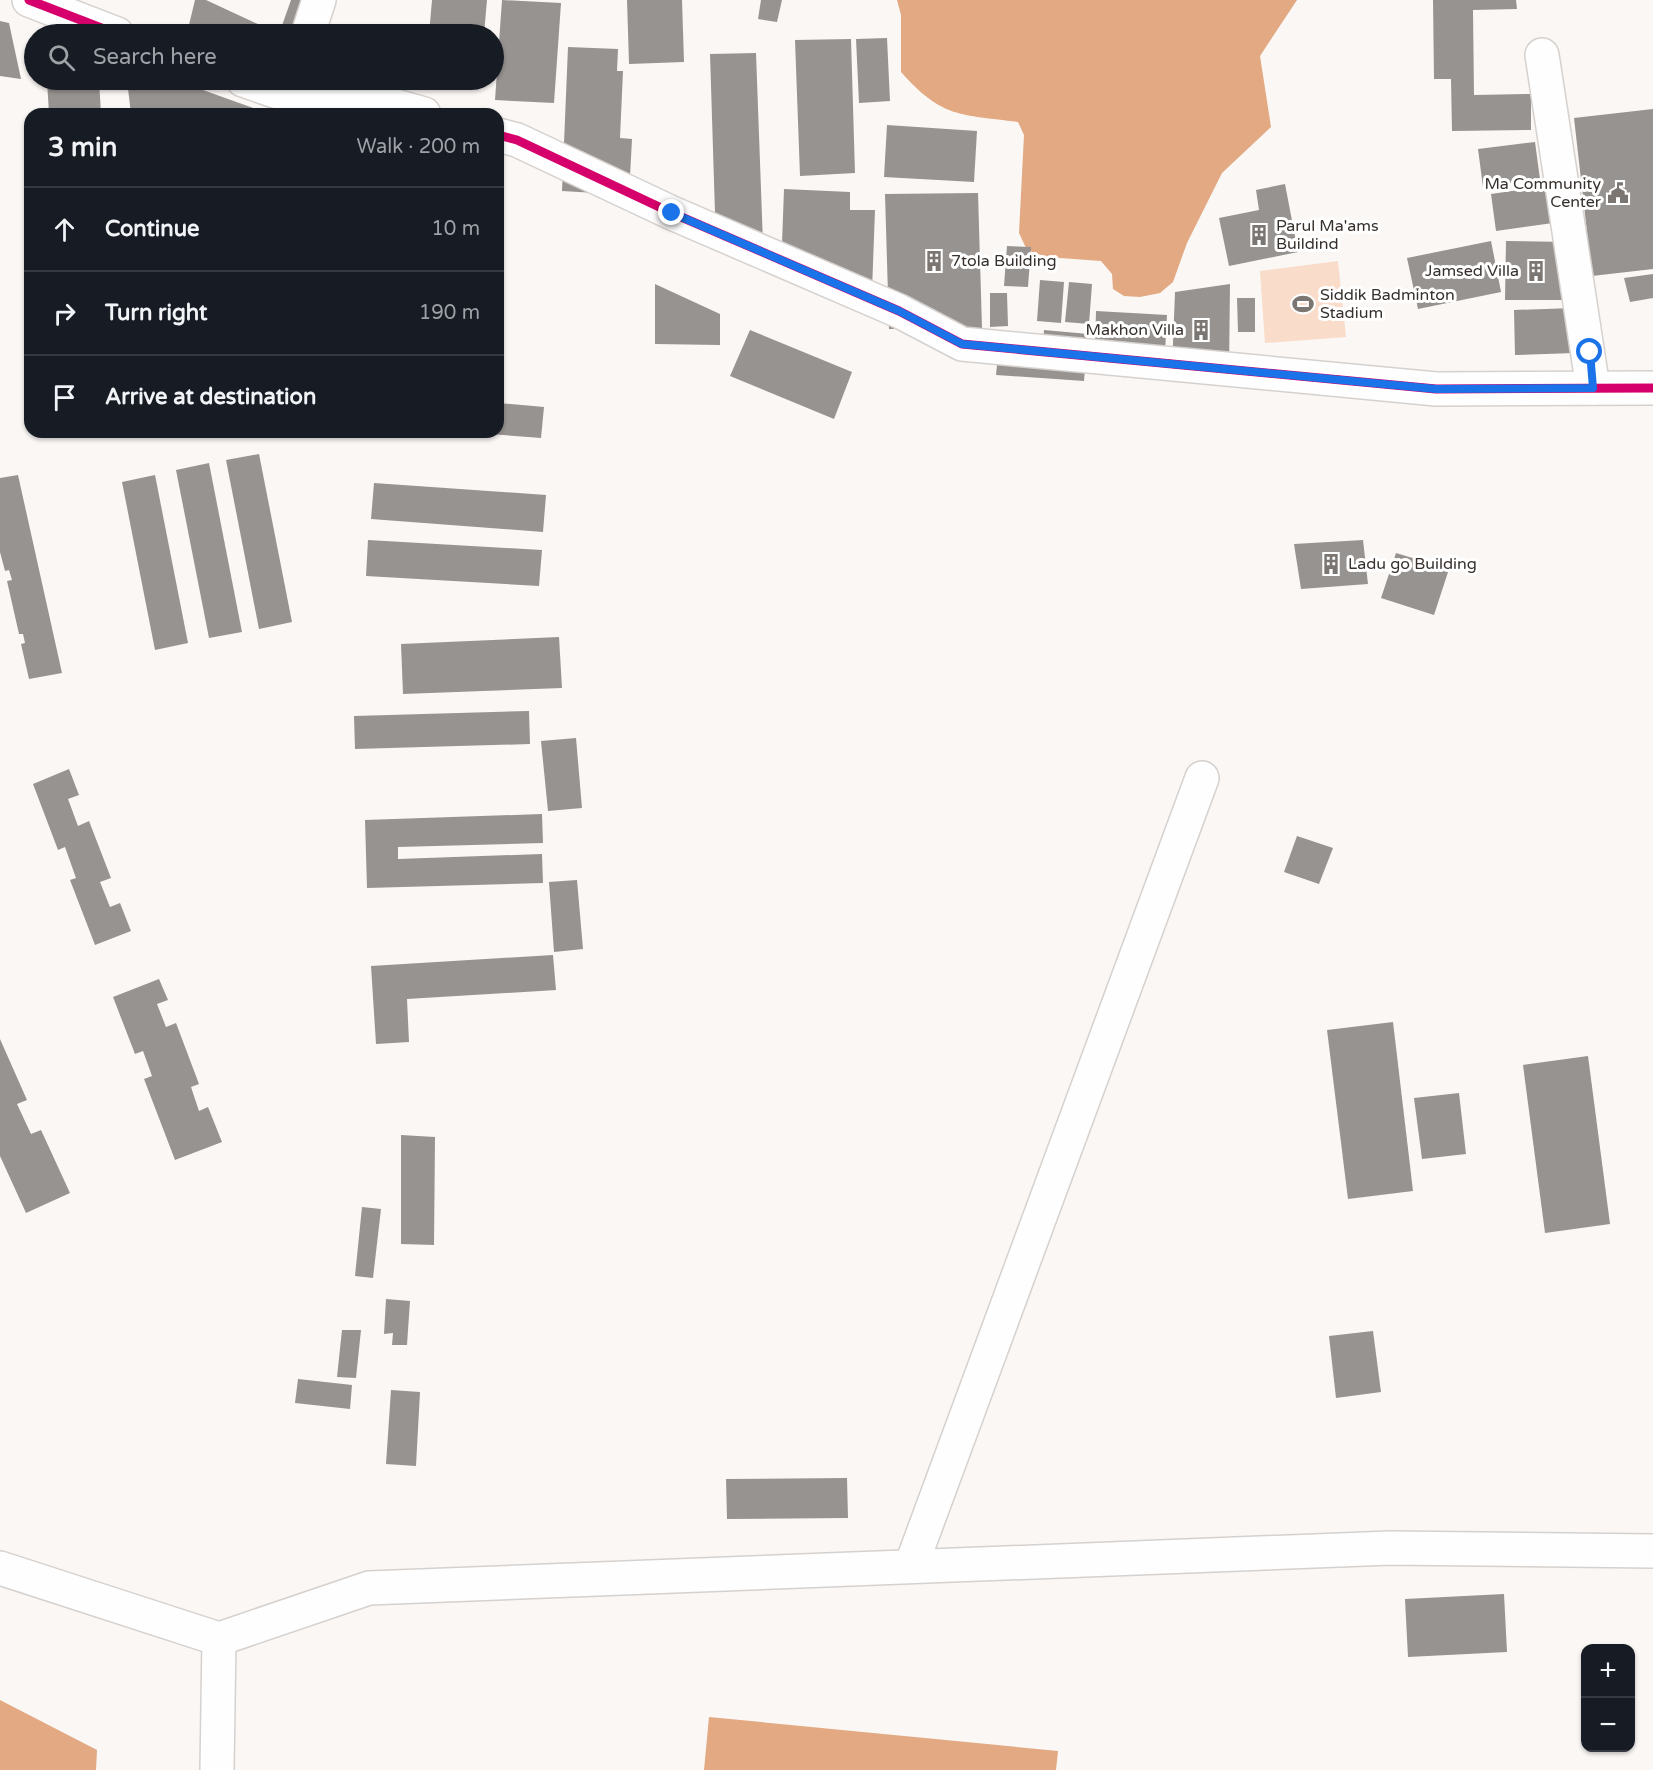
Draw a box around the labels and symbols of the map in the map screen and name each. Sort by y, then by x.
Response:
place label: Ma Community Center [1484,174,1602,212]
public building icon: Ma Community Center [1606,181,1630,205]
route end [658,199,684,225]
place label: Parul Ma'ams Buildind [1276,216,1379,254]
building icon: Parul Ma'ams Buildind [1247,223,1271,247]
building icon: 7tola Building [922,249,946,273]
place label: 7tola Building [951,251,1057,271]
building icon: Jamsed Villa [1524,259,1548,283]
place label: Jamsed Villa [1425,261,1519,281]
place label: Siddik Badminton Stadium [1320,285,1455,323]
sports icon: Siddik Badminton Stadium [1291,292,1315,316]
building icon: Makhon Villa [1189,318,1213,342]
place label: Makhon Villa [1086,320,1184,340]
route start [1576,338,1602,364]
building icon: Ladu go Building [1319,552,1343,576]
place label: Ladu go Building [1348,554,1477,574]

